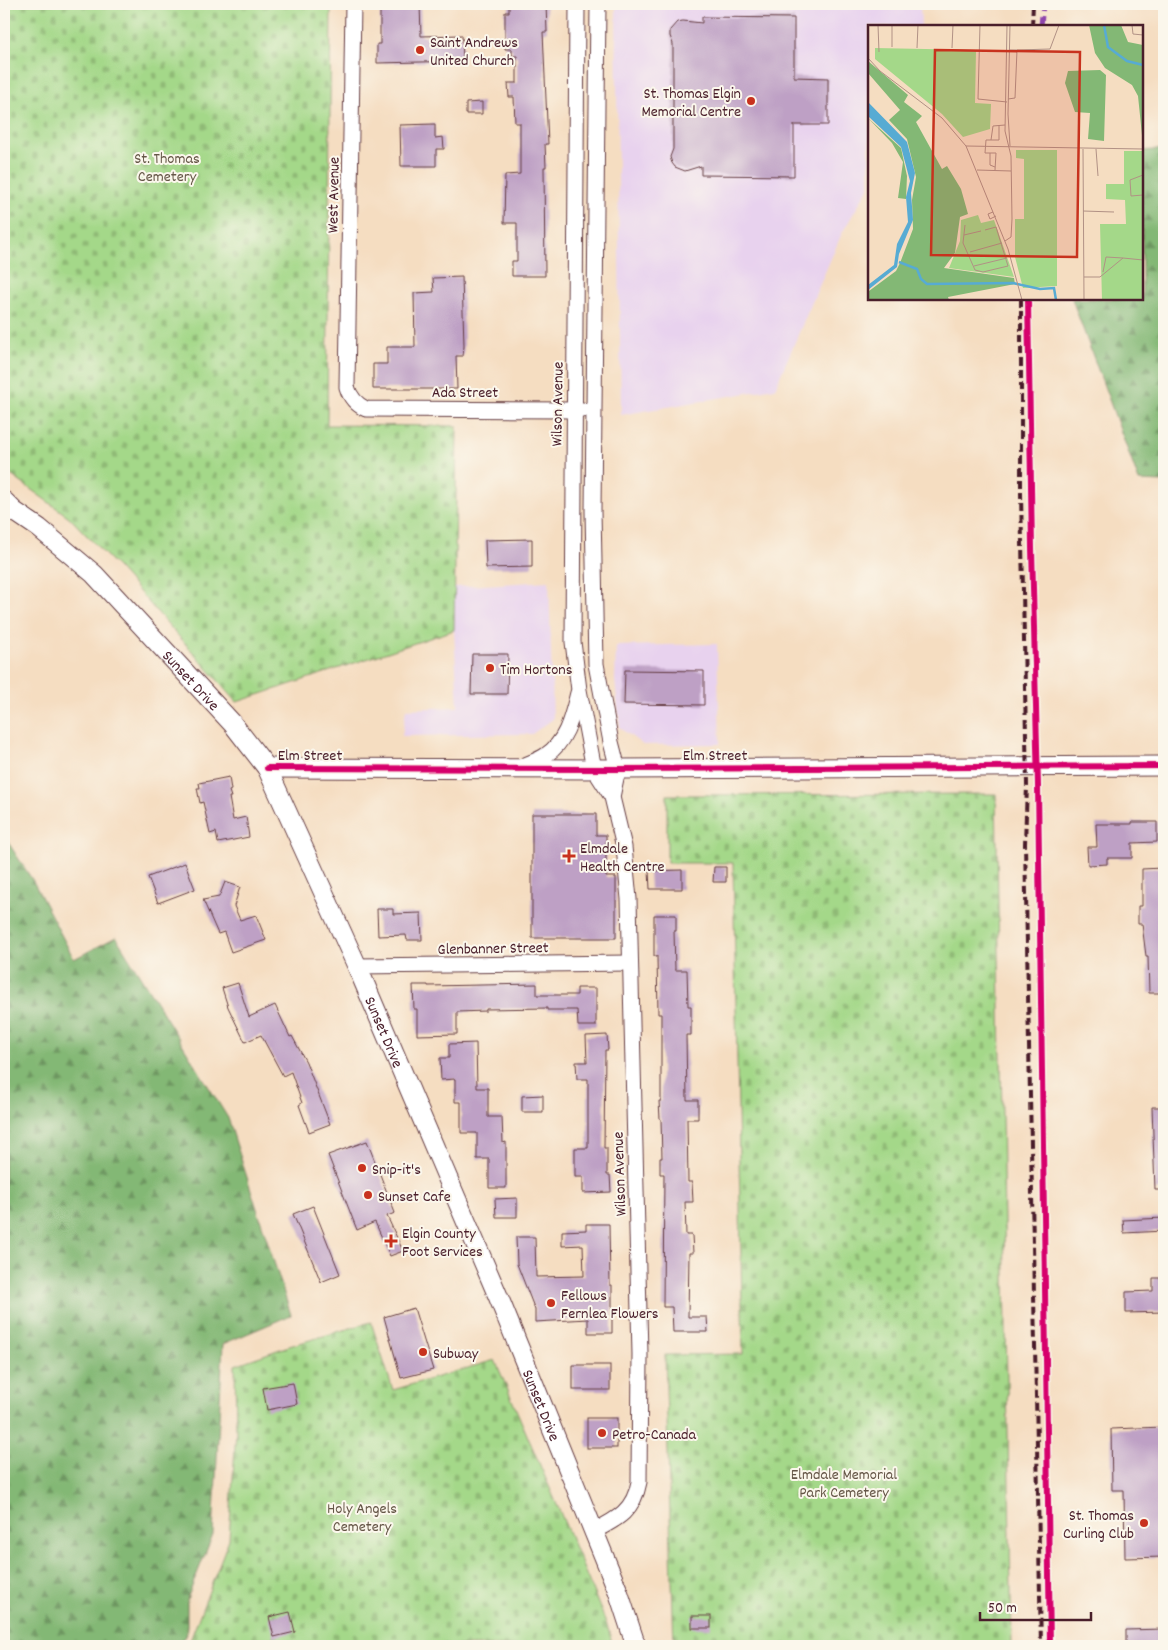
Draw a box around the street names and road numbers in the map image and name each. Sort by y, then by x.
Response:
street label: West Avenue [322,157,347,233]
street label: Wilson Avenue [546,362,571,447]
street label: Ada Street [432,382,498,405]
street label: Sunset Drive [156,646,224,717]
street label: Elm Street [278,745,342,768]
street label: Elm Street [683,745,747,768]
street label: Glenbanner Street [437,937,549,962]
street label: Sunset Drive [357,993,408,1072]
street label: Wilson Avenue [608,1131,633,1217]
street label: Sunset Drive [515,1366,565,1445]

